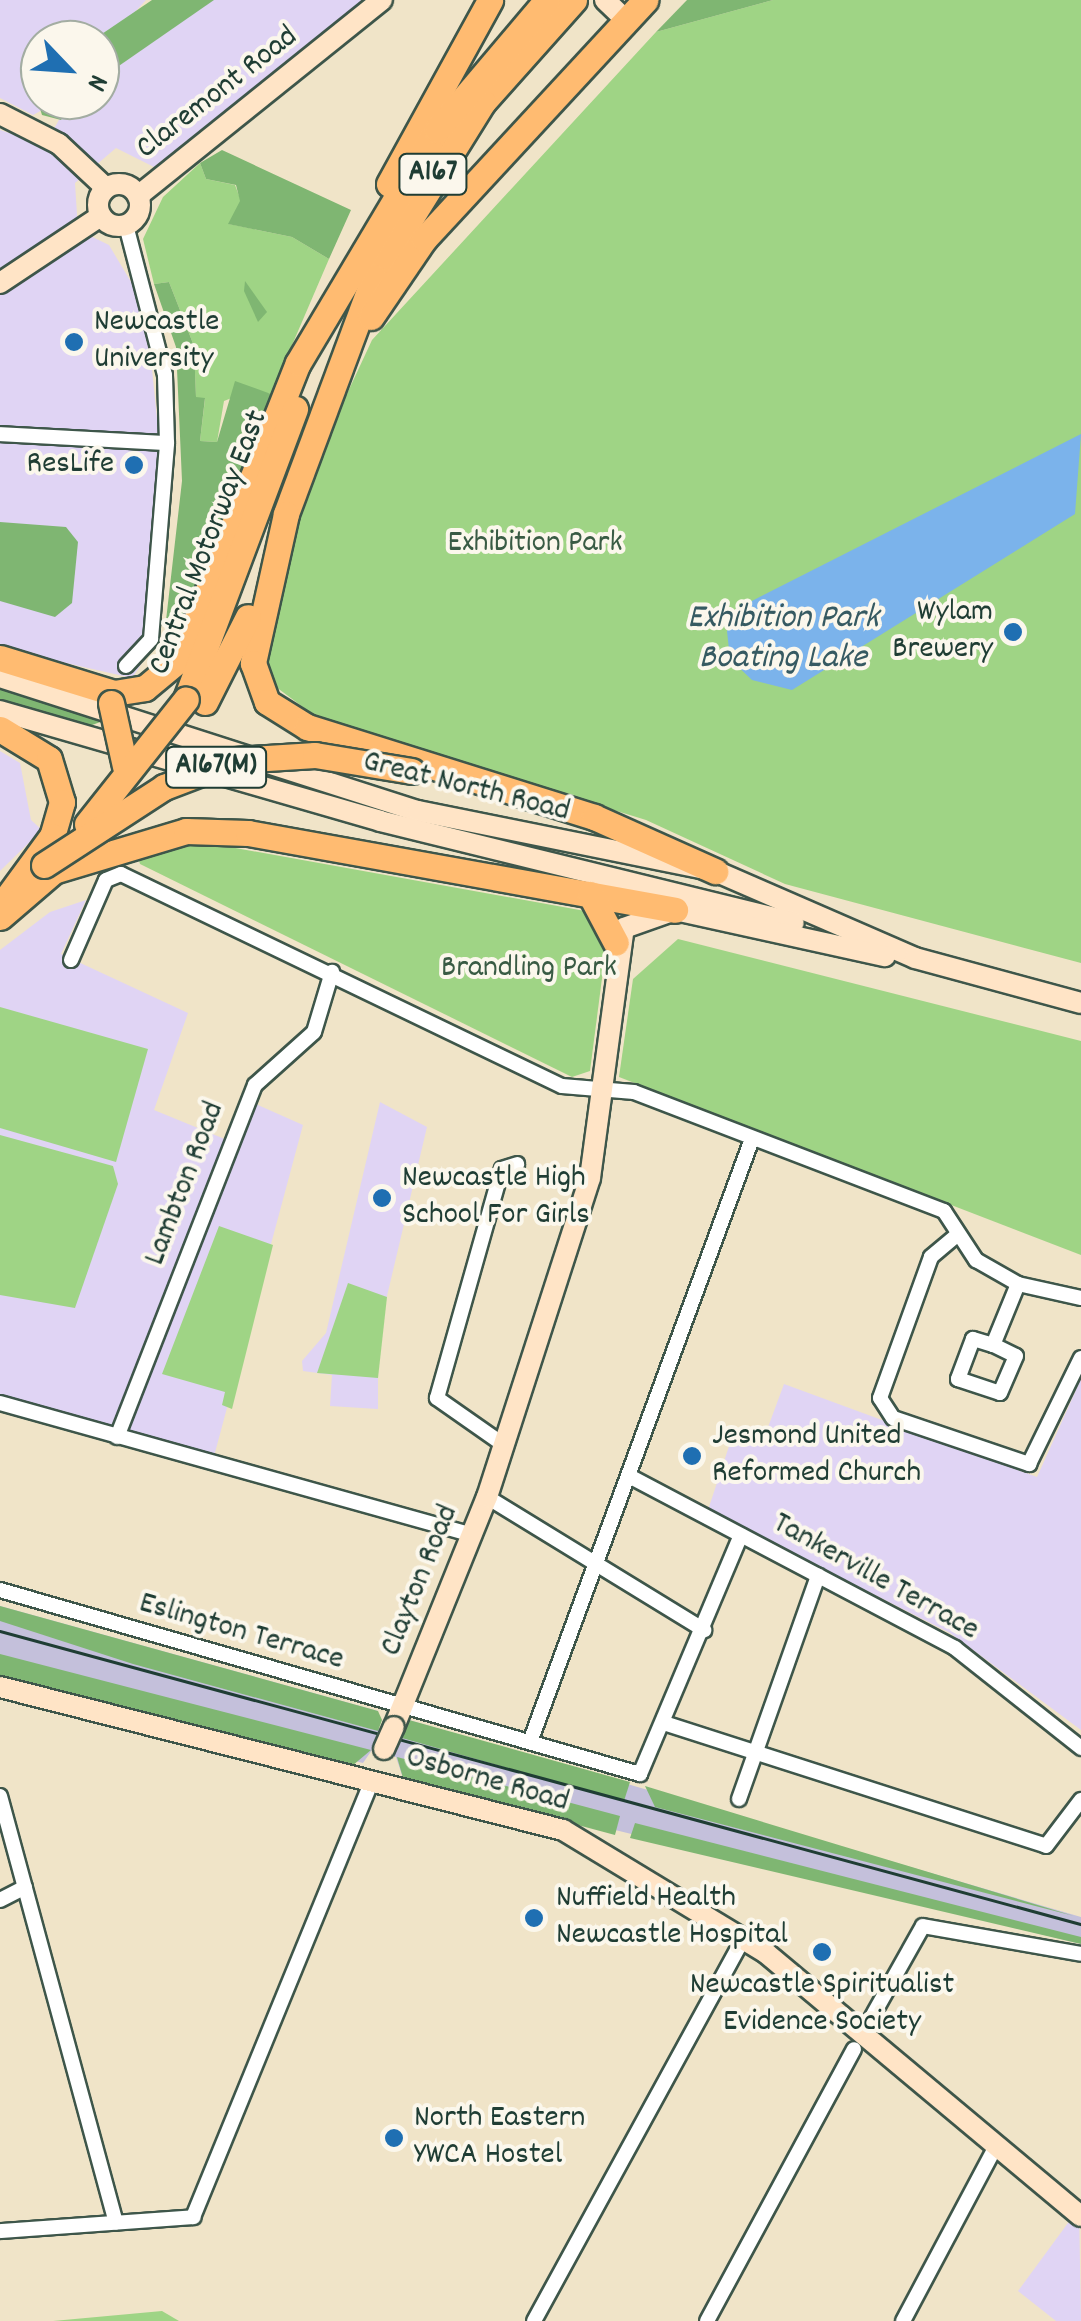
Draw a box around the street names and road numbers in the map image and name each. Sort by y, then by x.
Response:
street label: Claremont Road [130,19,306,169]
road number: A167 [398,149,468,199]
street label: Central Motorway East [142,405,278,681]
road number: A167(M) [164,742,268,792]
street label: Great North Road [359,744,573,832]
street label: Lambton Road [137,1097,235,1271]
street label: Clayton Road [373,1500,469,1662]
street label: Tankerville Terrace [765,1505,985,1651]
street label: Eslington Terrace [134,1585,348,1681]
street label: Osborne Road [401,1739,573,1823]

